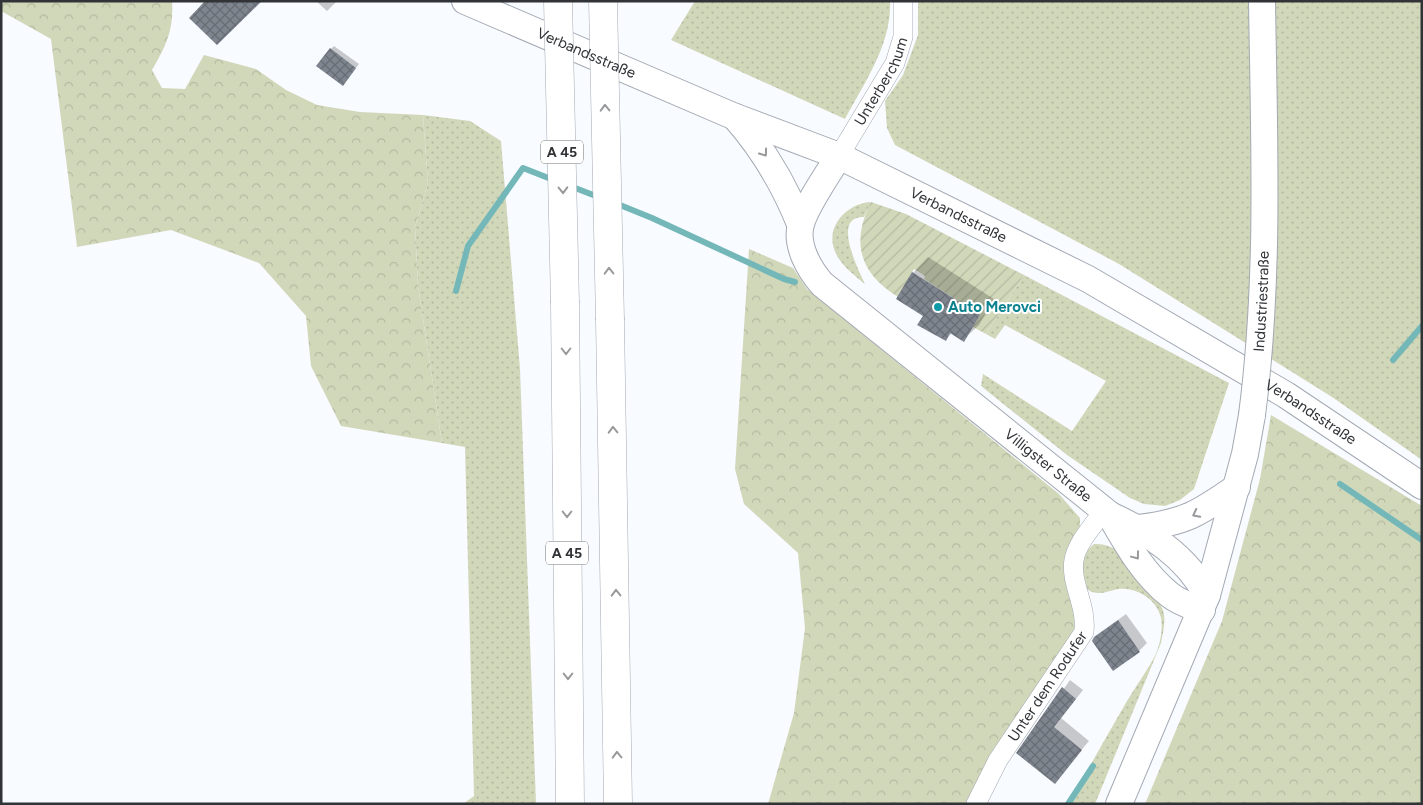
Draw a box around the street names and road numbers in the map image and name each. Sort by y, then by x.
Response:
street label: Verbandsstraße [534,24,638,82]
street label: Unterberchum [850,35,911,129]
road number: A 45 [541,140,583,163]
street label: Verbandsstraße [907,183,1010,246]
street label: Industriestraße [1250,251,1273,353]
street label: Verbandsstraße [1262,376,1360,449]
street label: Villigster Straße [1001,425,1095,506]
road number: A 45 [546,542,588,564]
street label: Unter dem Rodufer [1004,628,1091,745]

